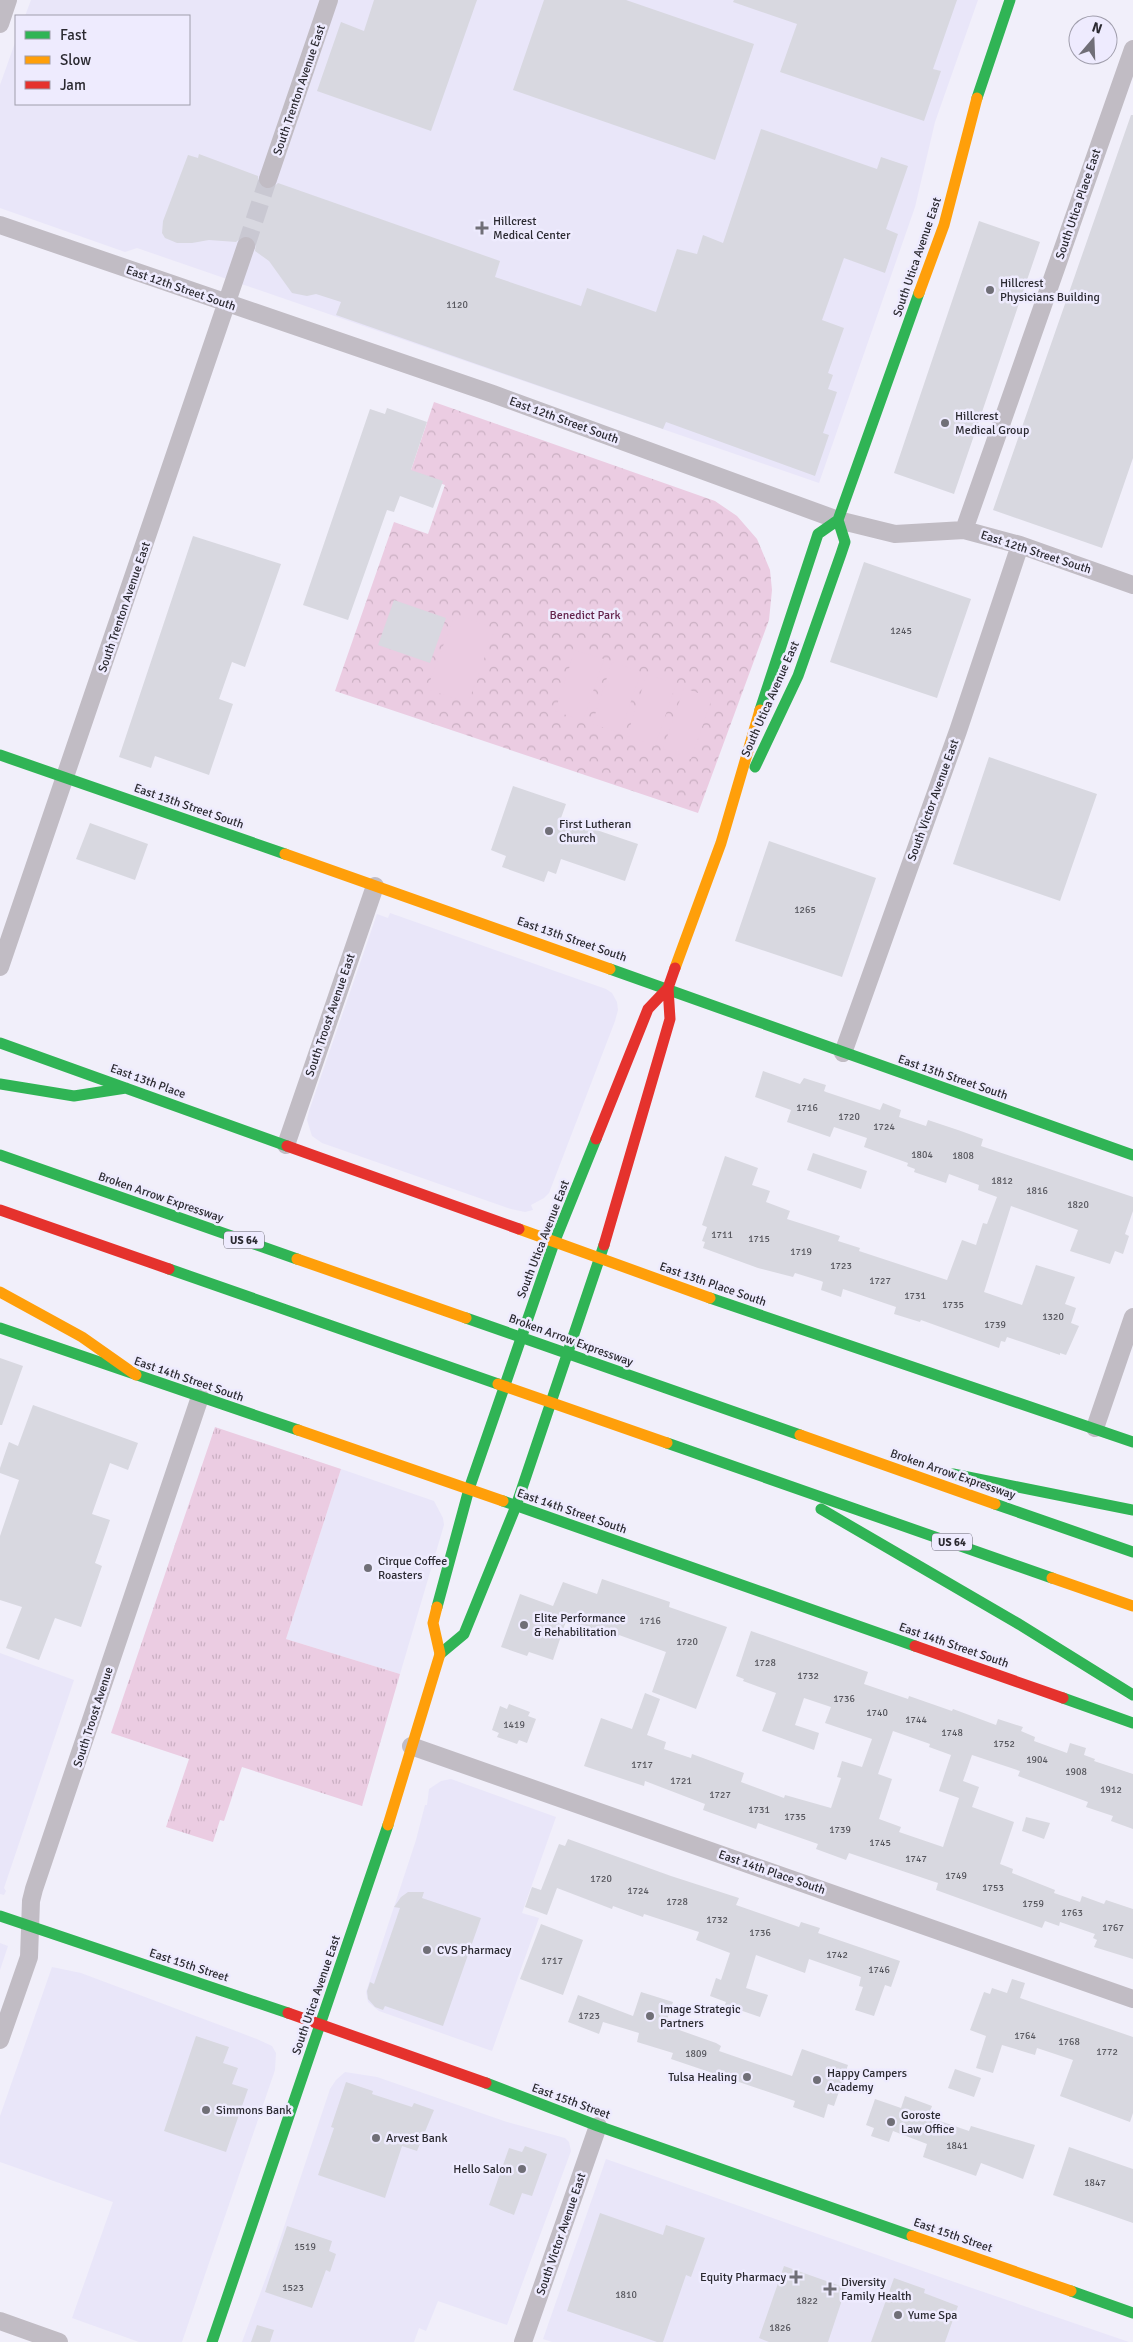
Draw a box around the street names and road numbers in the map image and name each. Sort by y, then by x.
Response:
street label: South Trenton Avenue East [270,23,329,157]
street label: South Utica Place East [1053,147,1104,261]
street label: South Utica Avenue East [890,196,945,319]
street label: East 12th Street South [124,263,238,314]
street label: East 12th Street South [507,394,621,447]
street label: East 12th Street South [979,528,1093,577]
street label: South Trenton Avenue East [95,540,154,674]
street label: South Utica Avenue East [738,639,803,759]
street label: South Victor Avenue East [904,737,962,863]
street label: East 13th Street South [132,781,246,832]
street label: East 13th Street South [515,914,629,965]
street label: South Troost Avenue East [302,952,359,1079]
street label: East 13th Street South [896,1052,1010,1103]
street label: East 13th Place [108,1061,188,1102]
street label: Broken Arrow Expressway [96,1169,226,1226]
street label: South Utica Avenue East [514,1178,573,1300]
road number: US 64 [224,1232,264,1248]
street label: East 13th Place South [657,1259,768,1310]
street label: Broken Arrow Expressway [507,1311,635,1370]
street label: East 14th Street South [132,1354,246,1405]
street label: Broken Arrow Expressway [888,1446,1018,1503]
street label: East 14th Street South [515,1486,629,1537]
road number: US 64 [932,1534,972,1550]
street label: East 14th Street South [897,1620,1011,1671]
street label: South Troost Avenue [70,1665,117,1769]
street label: East 14th Place South [716,1847,827,1898]
street label: South Utica Avenue East [289,1934,344,2057]
street label: East 15th Street [147,1946,230,1985]
street label: East 15th Street [530,2080,612,2123]
street label: South Victor Avenue East [533,2171,589,2297]
street label: East 15th Street [911,2215,994,2256]

